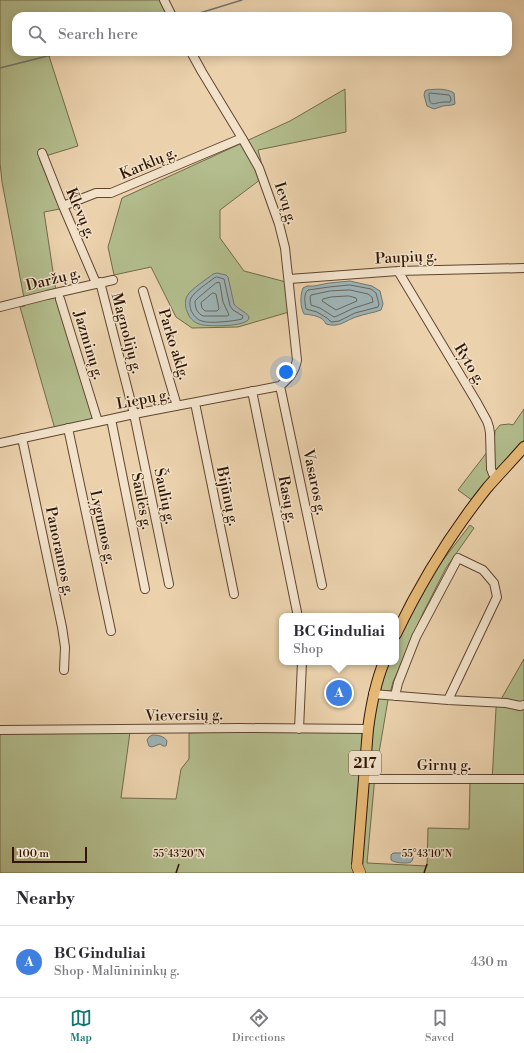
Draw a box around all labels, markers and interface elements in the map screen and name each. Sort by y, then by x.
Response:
search box [12,12,512,56]
icon: search [26,23,48,45]
text: Search here [58,25,138,44]
street label: Karklų g. [117,143,180,184]
street label: Ievų g. [270,180,301,227]
street label: Klevų g. [61,185,100,241]
street label: Paupių g. [375,246,437,269]
street label: Daržų g. [24,264,82,295]
street label: Magnolijų g. [107,291,146,376]
street label: Parko aklg. [154,306,193,382]
street label: Jazminų g. [69,308,108,382]
street label: Ryto g. [450,340,489,388]
your location [276,362,296,382]
street label: Liepų g. [115,385,171,414]
street label: Vasaros g. [298,447,331,517]
street label: Bijūnų g. [212,464,243,528]
street label: Šaulių g. [149,466,181,526]
street label: Saulės g. [127,471,156,531]
street label: Rasų g. [274,474,301,524]
street label: Lygumos g. [85,488,120,566]
street label: Panoramos g. [41,505,78,597]
popup [279,613,399,665]
text: BC Ginduliai [293,622,385,641]
text: Shop [293,641,323,657]
pin: A [326,678,352,708]
street label: Vieversių g. [144,705,223,726]
road number: 217 [349,751,381,775]
street label: Girnų g. [417,756,471,775]
scale bar [12,845,87,864]
text: 100 m [18,847,49,861]
text: 55°43'20"N [153,848,206,860]
text: 55°43'10"N [402,848,453,860]
text: Nearby [16,888,75,910]
text: BC Ginduliai [54,944,145,963]
text: A [24,954,34,970]
text: 430 m [470,954,508,970]
text: Shop · Malūnininkų g. [54,963,179,979]
tab: Map [70,1007,92,1045]
tab: Directions [232,1007,285,1045]
tab: Saved [425,1007,454,1045]

